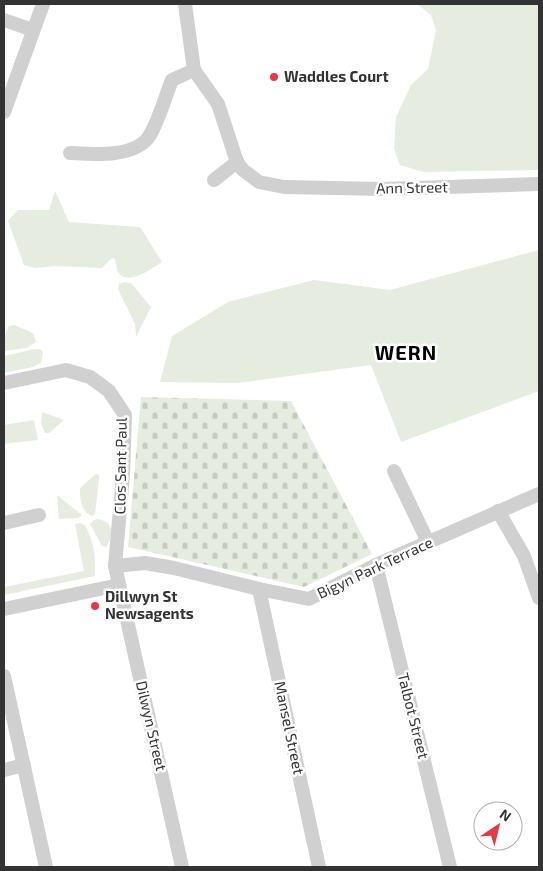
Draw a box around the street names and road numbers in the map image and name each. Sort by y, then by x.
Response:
street label: Ann Street [376,177,448,197]
street label: Clos Sant Paul [110,417,130,515]
street label: Bigyn Park Terrace [314,532,435,602]
street label: Talbot Street [395,671,433,761]
street label: Dilwyn Street [133,679,171,773]
street label: Mansel Street [271,680,309,776]

